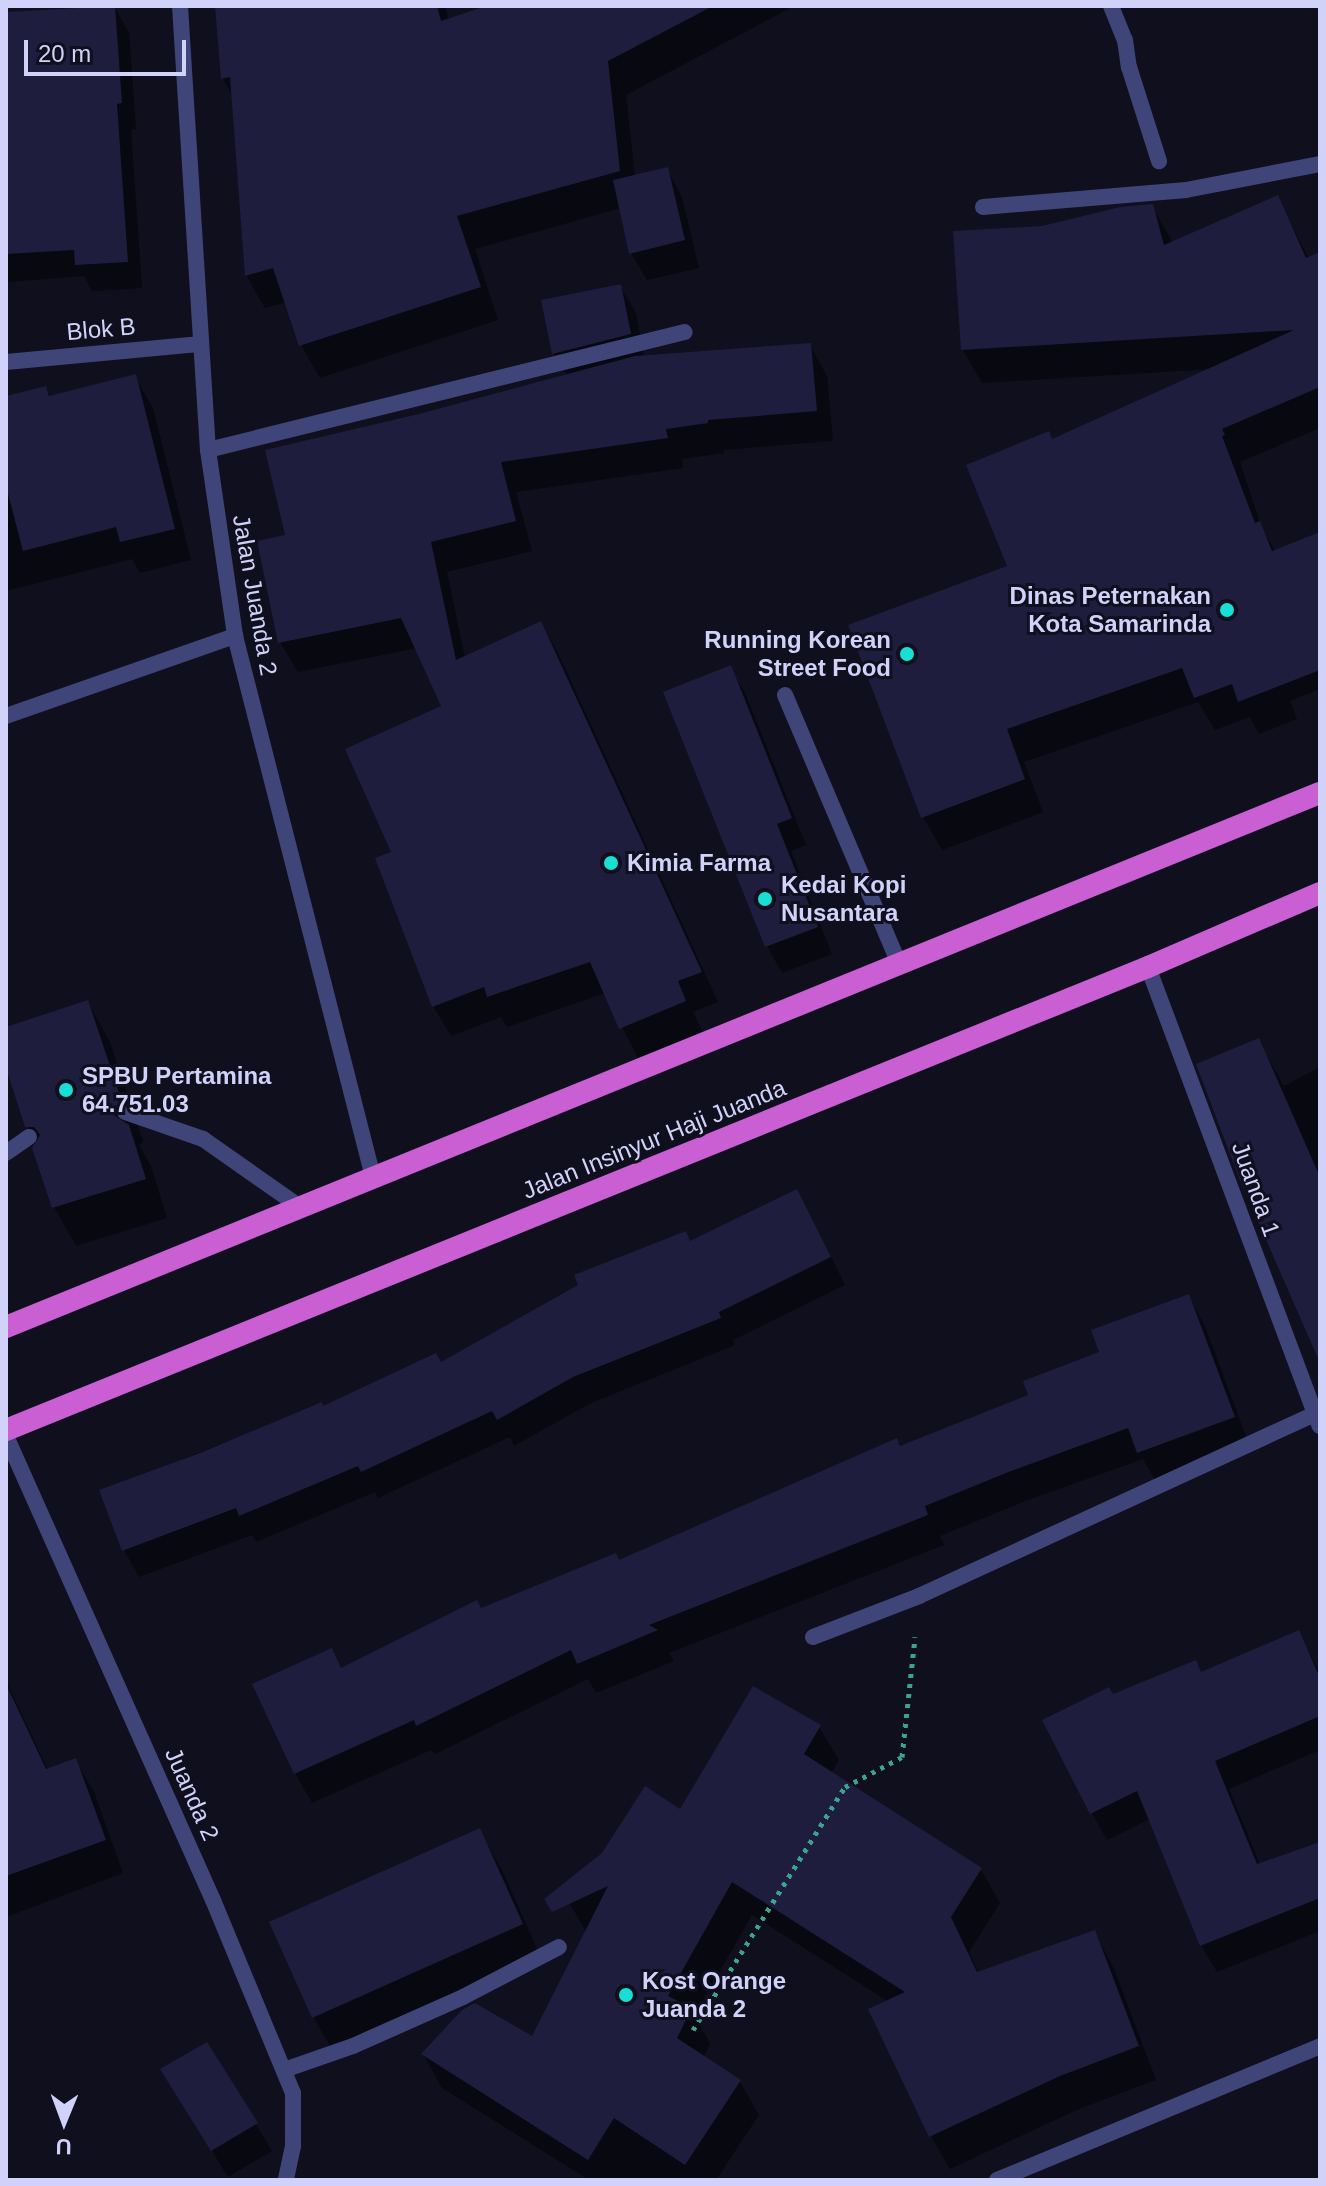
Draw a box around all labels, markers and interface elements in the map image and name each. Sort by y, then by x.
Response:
scale bar [28,24,190,74]
text: 20 m [38,40,91,67]
street label: Blok B [65,312,137,346]
street label: Jalan Juanda 2 [227,512,283,678]
place label: Dinas Peternakan Kota Samarinda [1010,582,1211,638]
marker: Dinas Peternakan Kota Samarinda [1218,601,1236,619]
place label: Running Korean Street Food [704,626,891,682]
marker: Running Korean Street Food [898,645,916,663]
place label: Kimia Farma [627,849,771,877]
marker: Kimia Farma [602,854,620,872]
place label: Kedai Kopi Nusantara [781,871,906,927]
marker: Kedai Kopi Nusantara [756,890,774,908]
place label: SPBU Pertamina 64.751.03 [82,1062,271,1118]
street label: Jalan Insinyur Haji Juanda [518,1073,790,1205]
marker: SPBU Pertamina 64.751.03 [57,1081,75,1099]
street label: Juanda 1 [1226,1138,1286,1240]
street label: Juanda 2 [159,1743,225,1845]
place label: Kost Orange Juanda 2 [642,1967,786,2023]
marker: Kost Orange Juanda 2 [617,1986,635,2004]
north arrow [24,2082,104,2162]
text: U [55,2134,72,2159]

